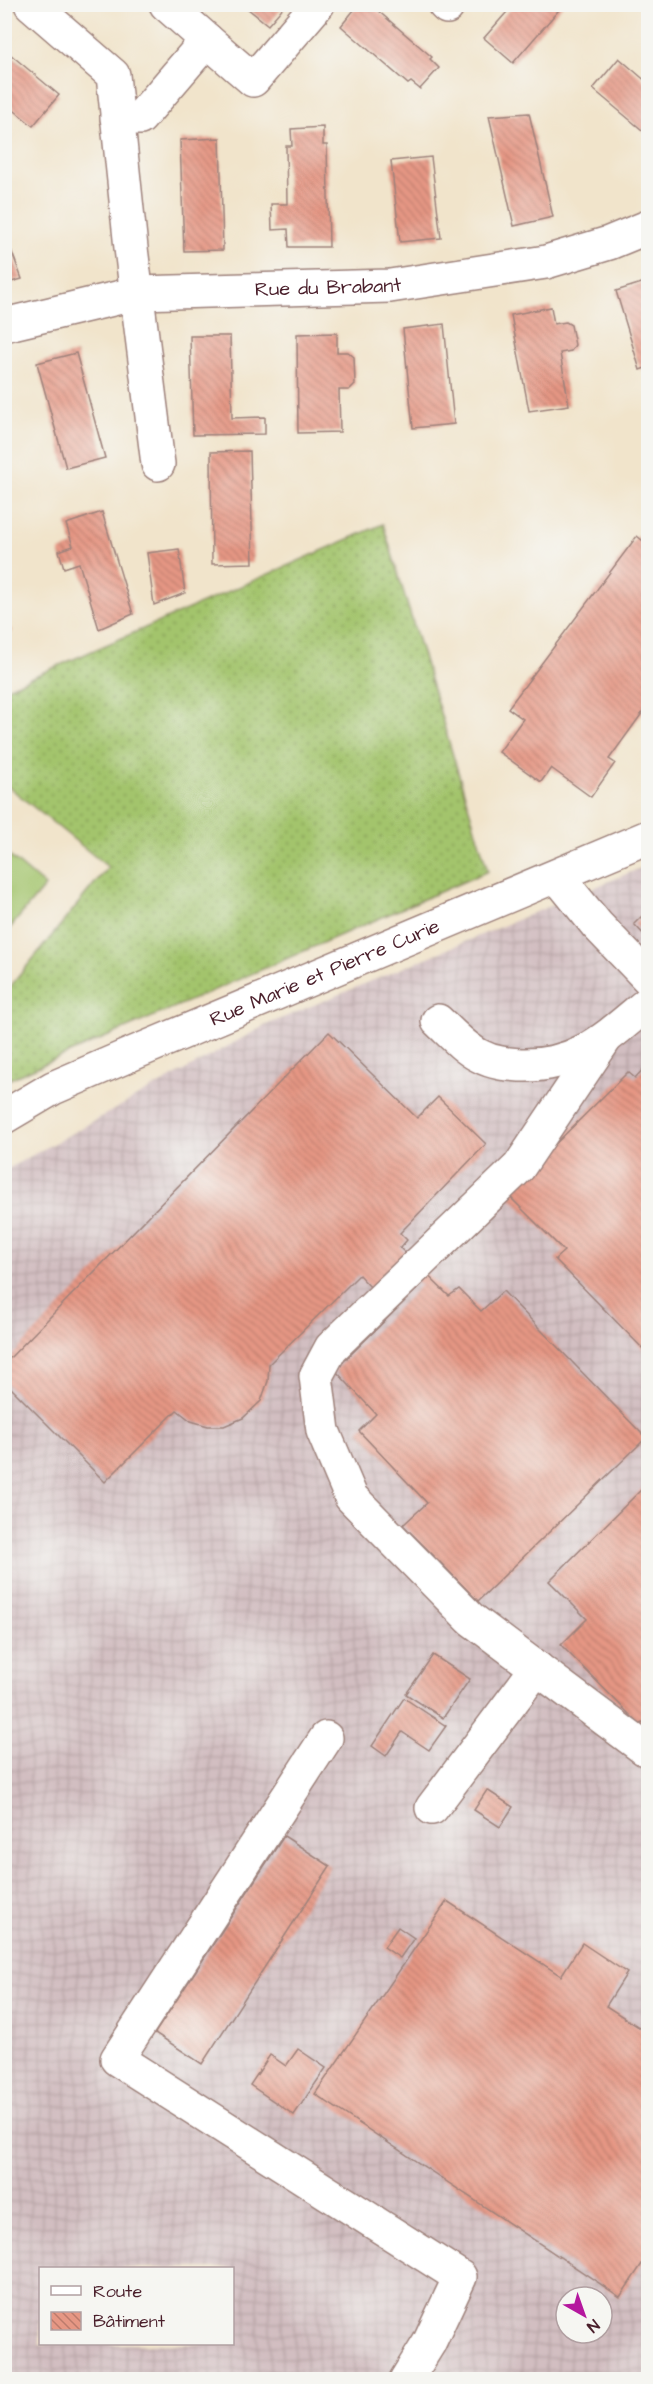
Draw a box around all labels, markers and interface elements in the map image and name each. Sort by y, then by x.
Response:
street label: Rue du Brabant [254,270,403,304]
street label: Rue Marie et Pierre Curie [206,912,444,1034]
legend [39,2267,234,2345]
text: Route [93,2279,142,2304]
north arrow [554,2285,614,2345]
text: Bâtiment [93,2309,166,2334]
text: N [582,2314,604,2337]

